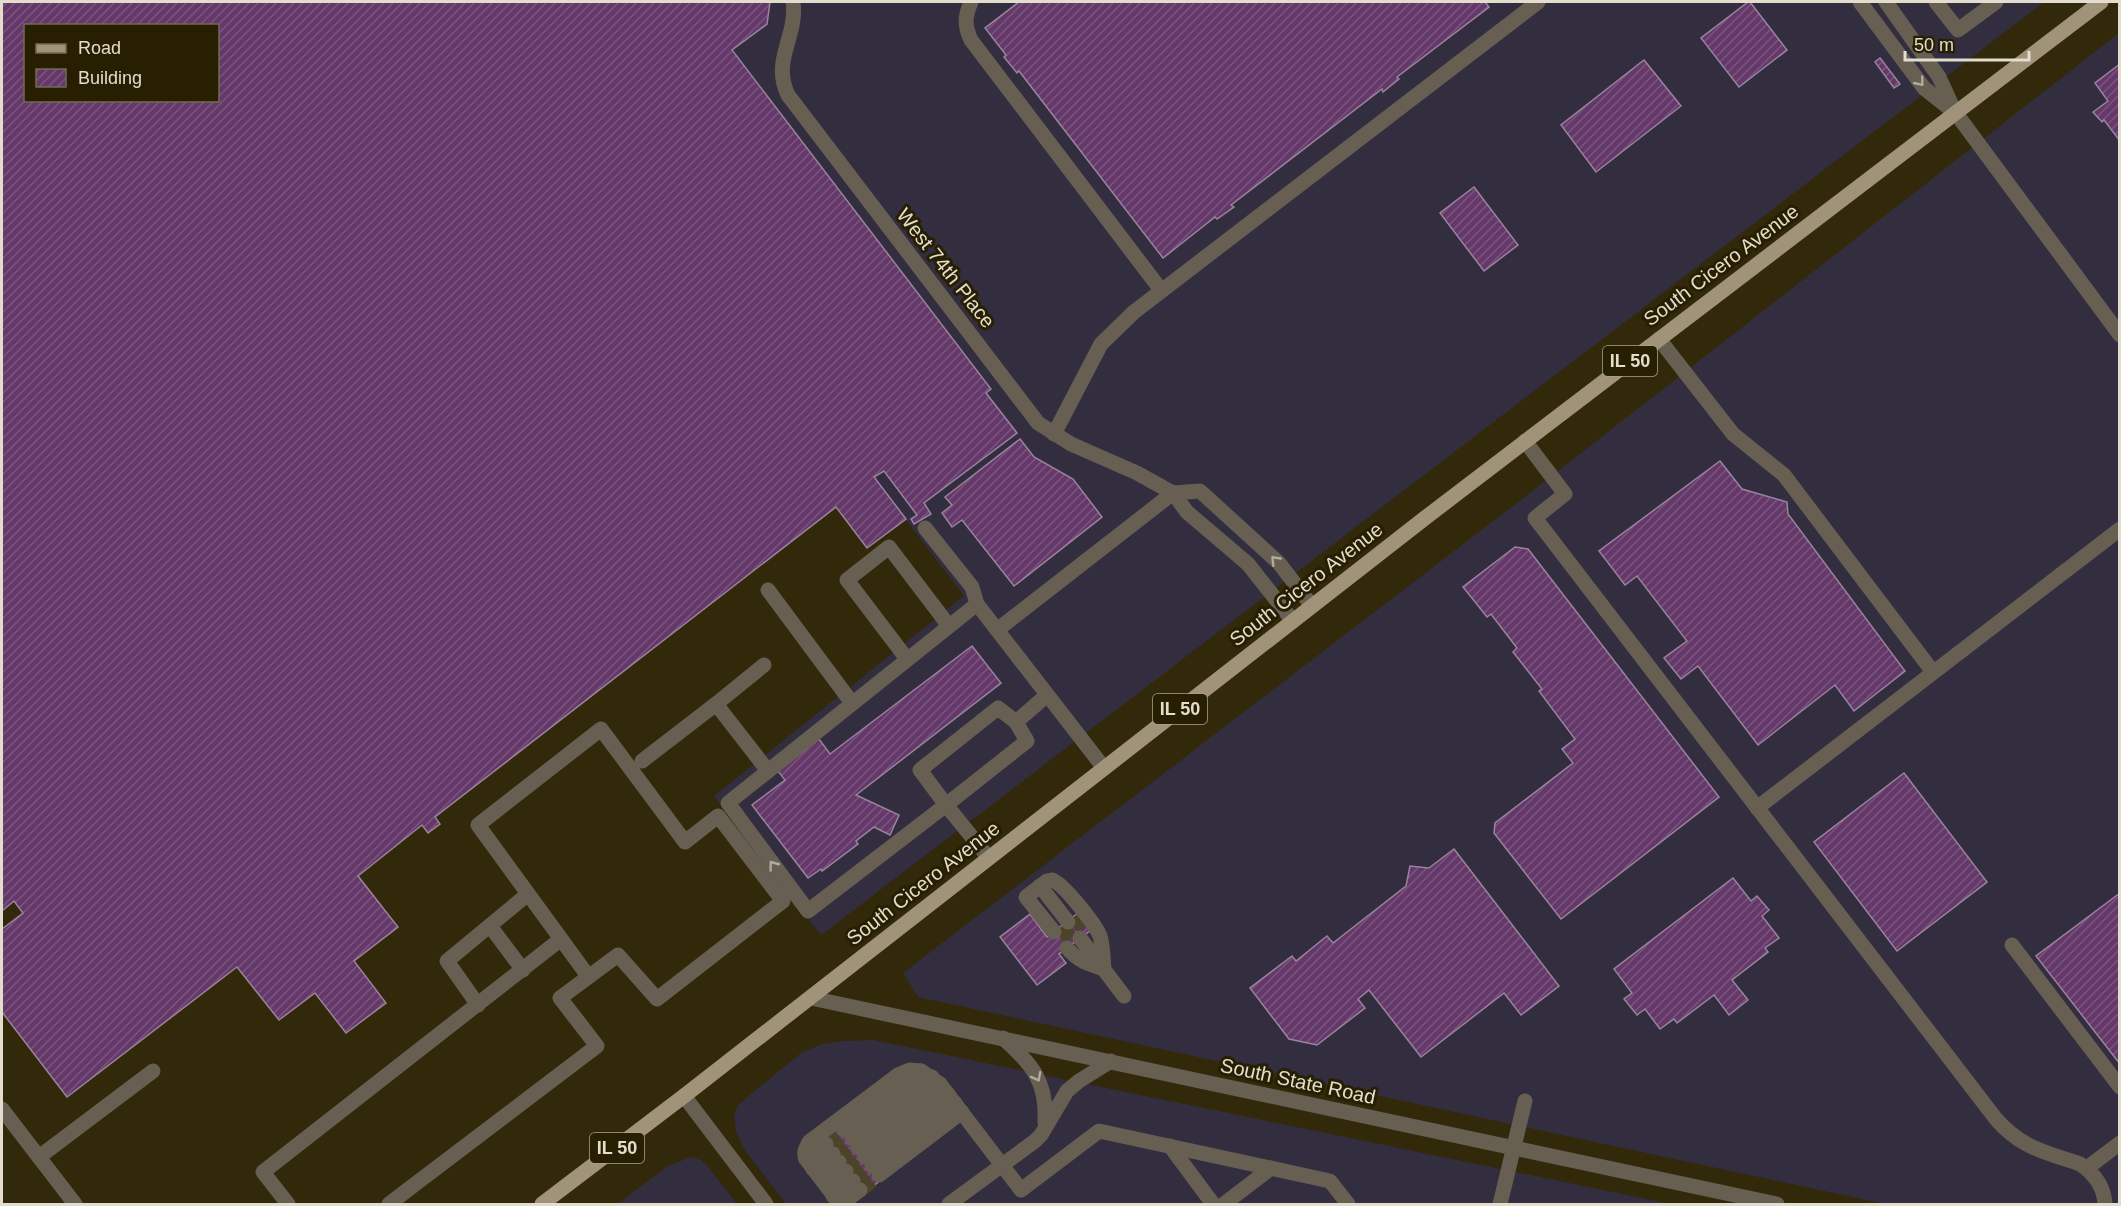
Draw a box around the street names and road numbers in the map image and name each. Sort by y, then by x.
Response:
street label: South Cicero Avenue [1639,200,1803,330]
street label: West 74th Place [893,204,999,332]
road number: IL 50 [1603,346,1657,376]
street label: South Cicero Avenue [1225,518,1387,650]
road number: IL 50 [1153,694,1207,724]
street label: South Cicero Avenue [842,817,1004,949]
street label: South State Road [1218,1054,1378,1108]
road number: IL 50 [590,1133,644,1163]

